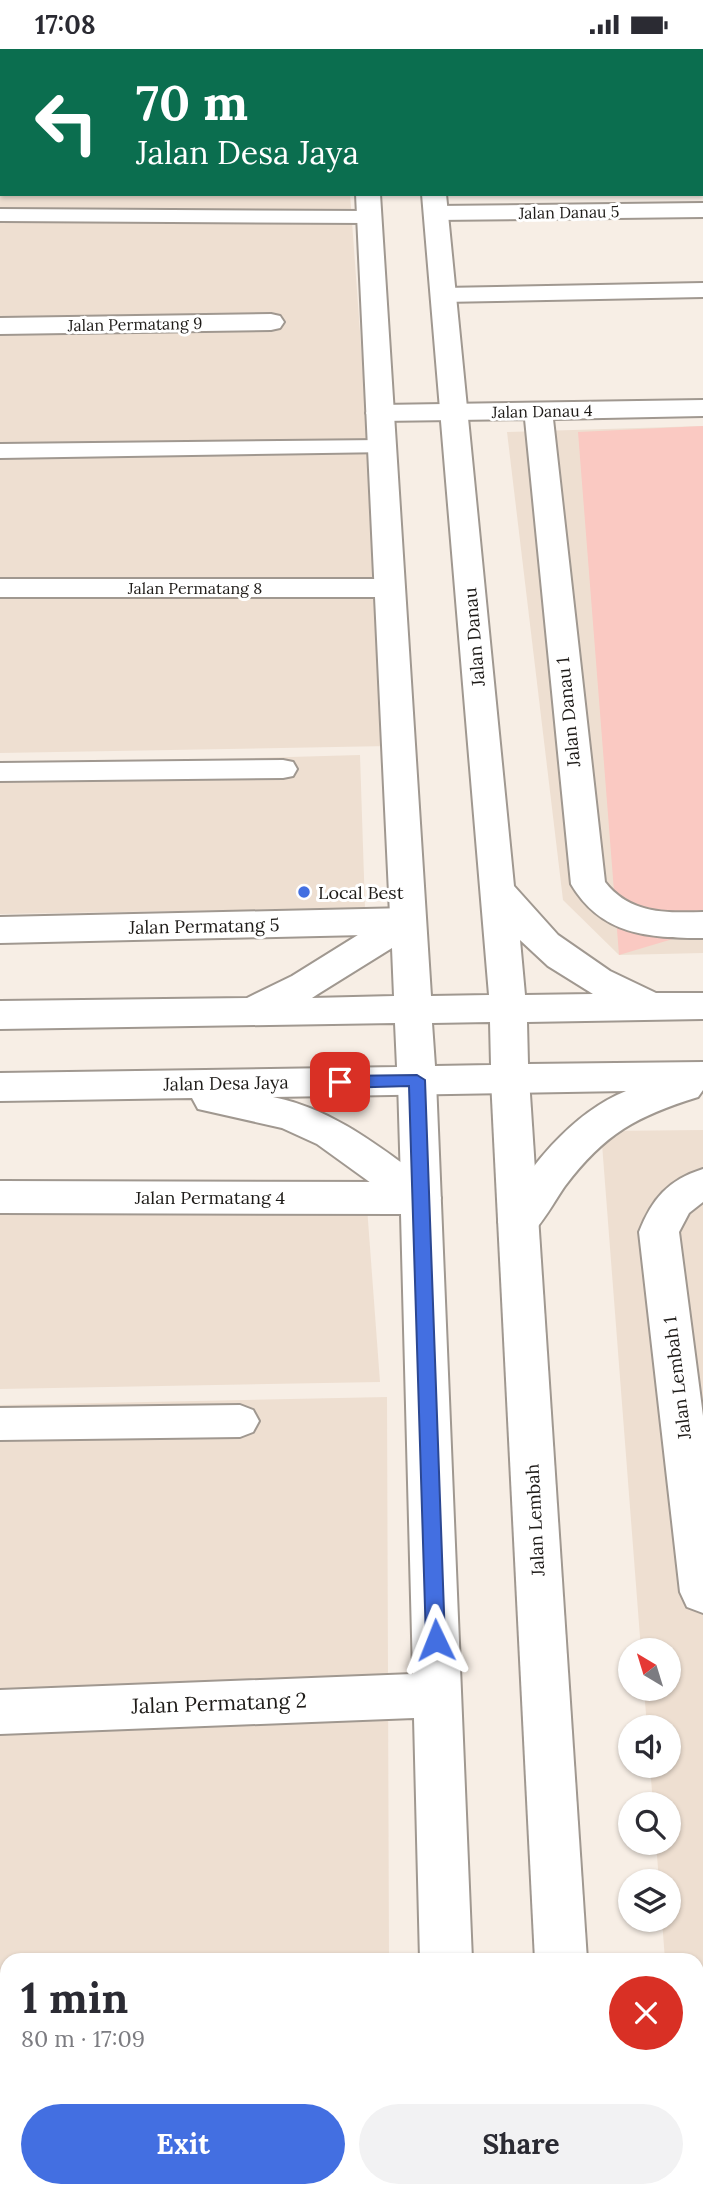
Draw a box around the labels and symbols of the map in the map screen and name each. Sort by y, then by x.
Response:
street label: Jalan Danau 5 [517,201,620,223]
street label: Jalan Permatang 9 [67,313,202,335]
street label: Jalan Danau 4 [490,400,593,422]
street label: Jalan Permatang 8 [127,578,262,598]
street label: Jalan Danau [458,586,490,688]
street label: Jalan Danau 1 [551,656,585,769]
place label: Local Best [318,881,404,904]
marker: Local Best [296,884,312,900]
street label: Jalan Permatang 5 [127,913,280,939]
pin [310,1052,370,1112]
street label: Jalan Desa Jaya [162,1070,289,1096]
street label: Jalan Permatang 4 [134,1186,286,1209]
street label: Jalan Lembah 1 [658,1315,696,1442]
street label: Jalan Lembah [521,1463,549,1578]
position arrow [399,1603,473,1677]
north arrow [618,1638,681,1701]
street label: Jalan Permatang 2 [130,1686,307,1720]

